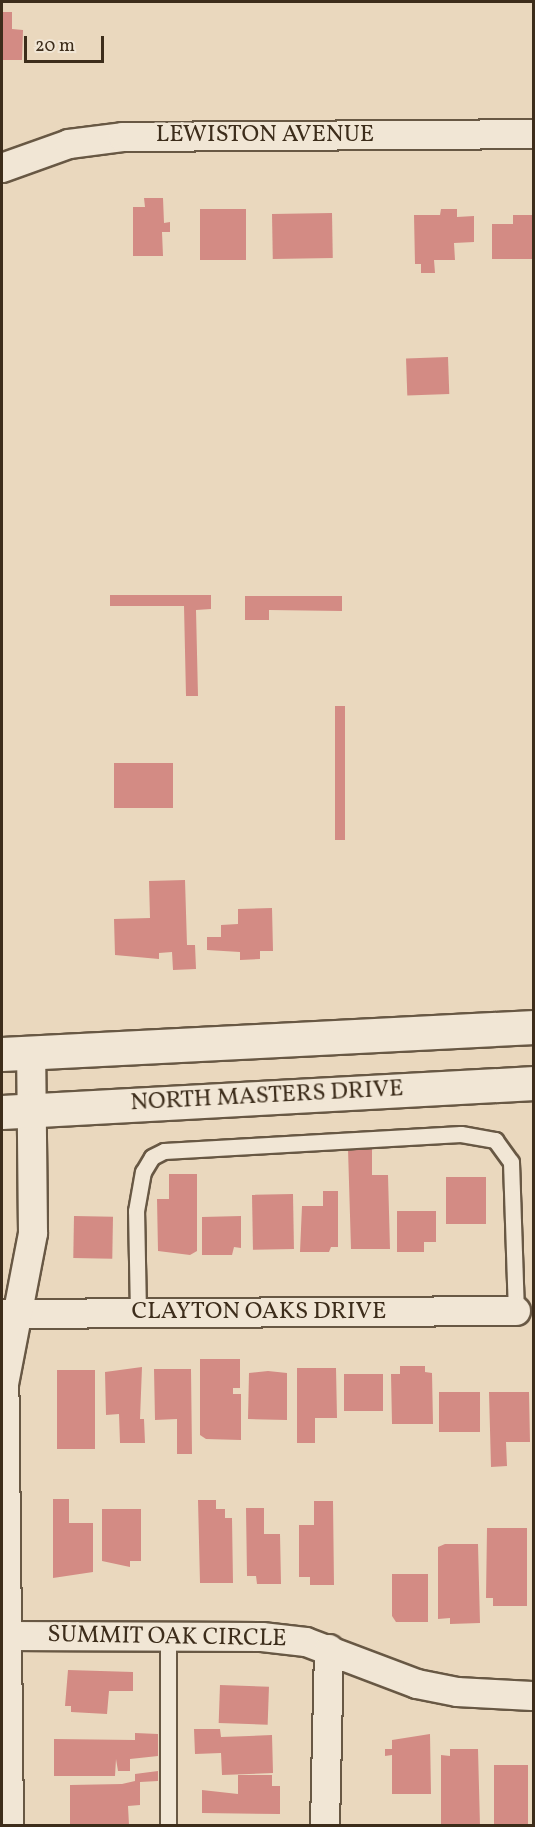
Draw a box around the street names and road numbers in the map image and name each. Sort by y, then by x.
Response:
street label: LEWISTON AVENUE [156,122,374,150]
street label: NORTH MASTERS DRIVE [130,1075,404,1119]
street label: CLAYTON OAKS DRIVE [132,1299,386,1327]
street label: SUMMIT OAK CIRCLE [47,1622,287,1654]

